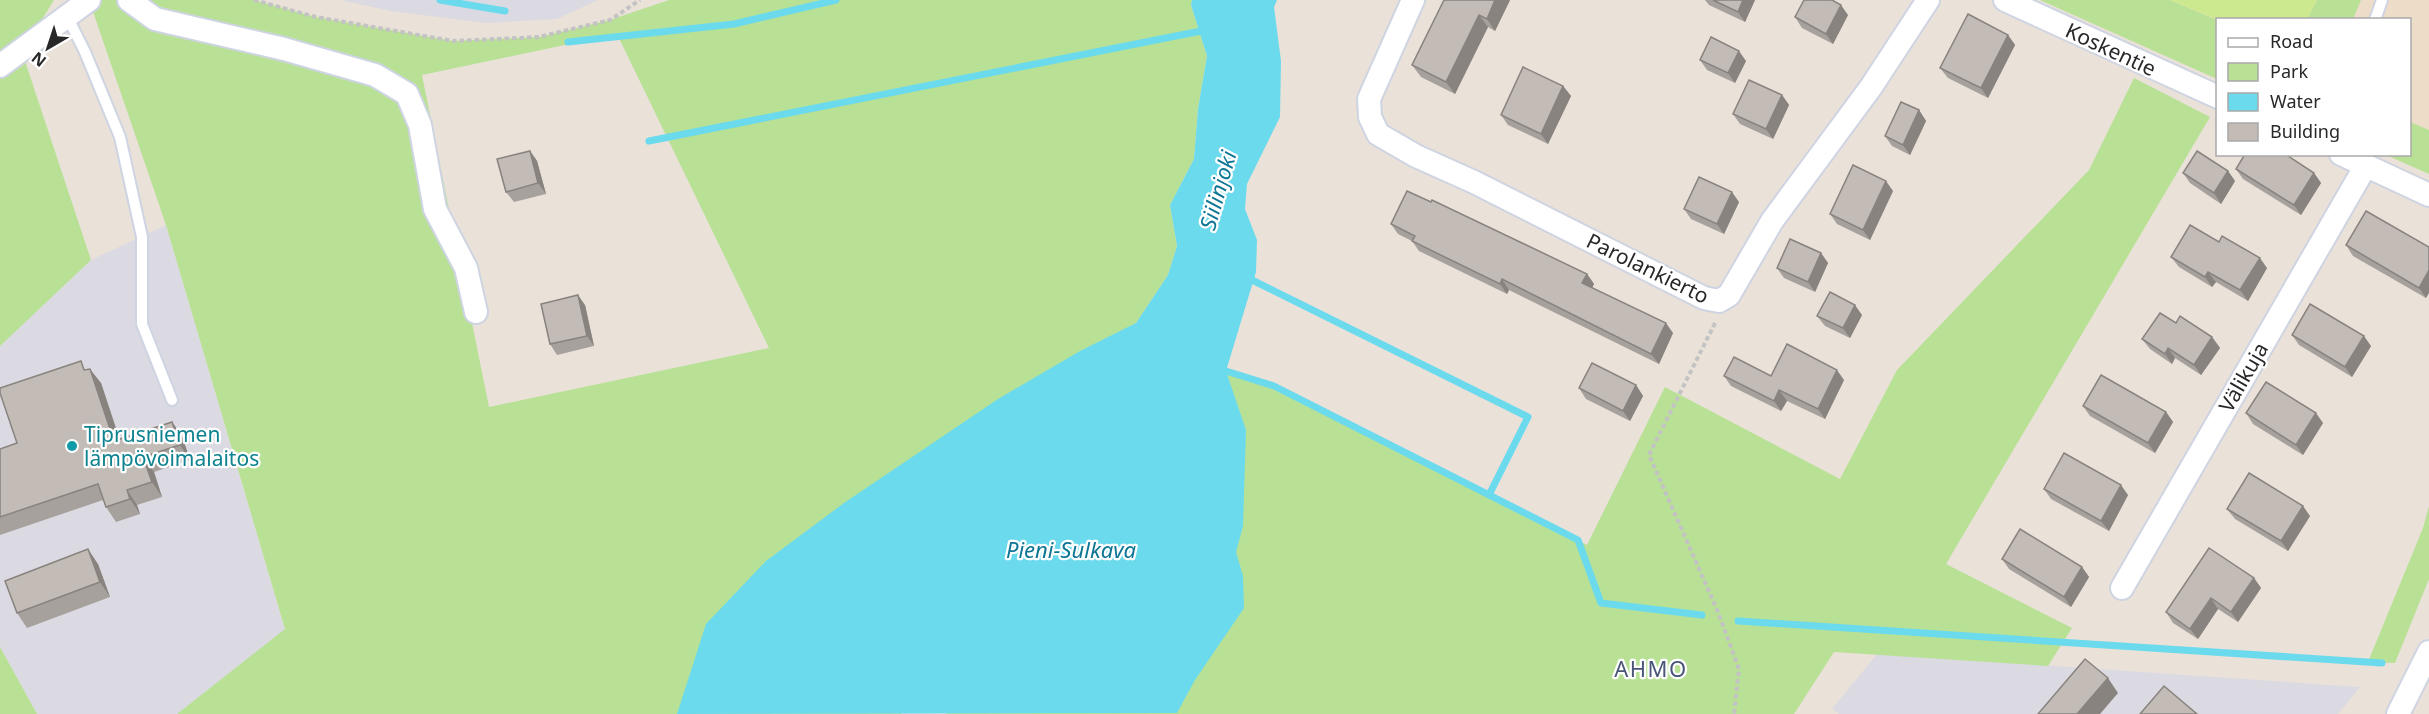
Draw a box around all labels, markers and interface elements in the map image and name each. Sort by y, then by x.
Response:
street label: Koskentie [2061,16,2161,82]
north arrow [18,18,78,78]
legend [2216,18,2411,156]
text: Road [2270,29,2313,53]
text: N [27,47,51,72]
text: Park [2270,59,2308,83]
text: Water [2270,89,2321,113]
text: Building [2270,119,2340,143]
water label: Siilinjoki [1191,147,1243,233]
street label: Parolankierto [1582,226,1714,310]
street label: Välikuja [2212,337,2274,417]
place label: Tiprusniemen lämpövoimalaitos [84,420,259,472]
marker: Tiprusniemen lämpövoimalaitos [65,439,79,453]
water label: Pieni-Sulkava [1006,534,1137,564]
district label: AHMO [1614,653,1688,683]

